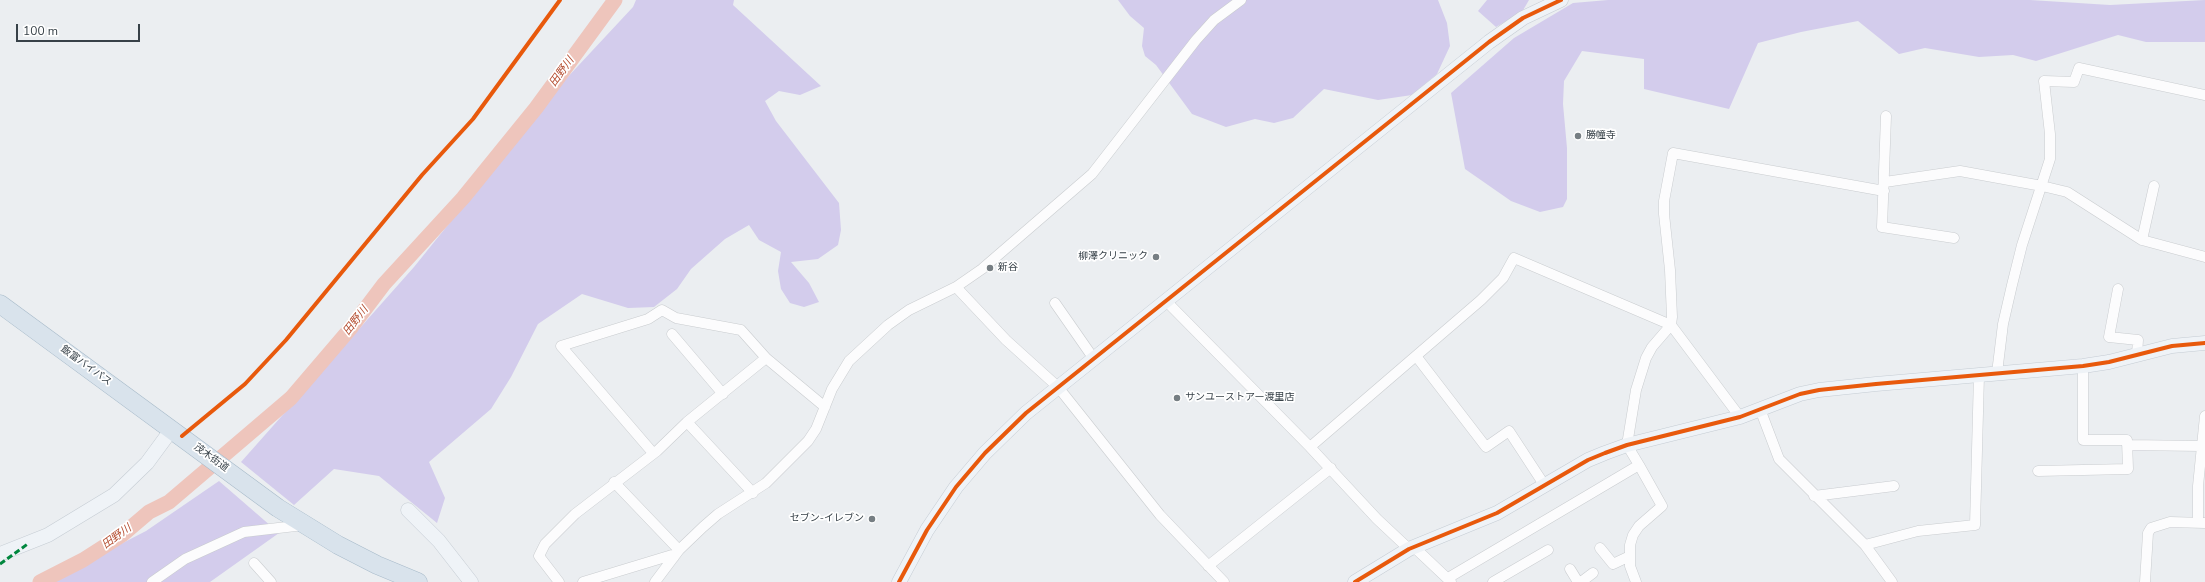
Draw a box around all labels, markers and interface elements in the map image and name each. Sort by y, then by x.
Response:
scale bar [18,16,142,42]
text: 100 m [23,23,58,39]
water label: 田野川 [547,55,577,89]
place label: 勝幢寺 [1586,130,1616,142]
marker: 勝幢寺 [1573,131,1583,141]
place label: 柳澤クリニック [1078,251,1148,263]
marker: 柳澤クリニック [1151,252,1161,262]
place label: 新谷 [998,262,1018,274]
marker: 新谷 [985,263,995,273]
water label: 田野川 [341,304,371,338]
street label: 飯富バイパス [58,344,114,388]
place label: サンユーストアー渡里店 [1185,392,1294,404]
marker: サンユーストアー渡里店 [1172,393,1182,403]
street label: 茂木街道 [191,441,231,475]
place label: セブン-イレブン [790,513,864,525]
marker: セブン-イレブン [867,514,877,524]
water label: 田野川 [100,522,134,552]

